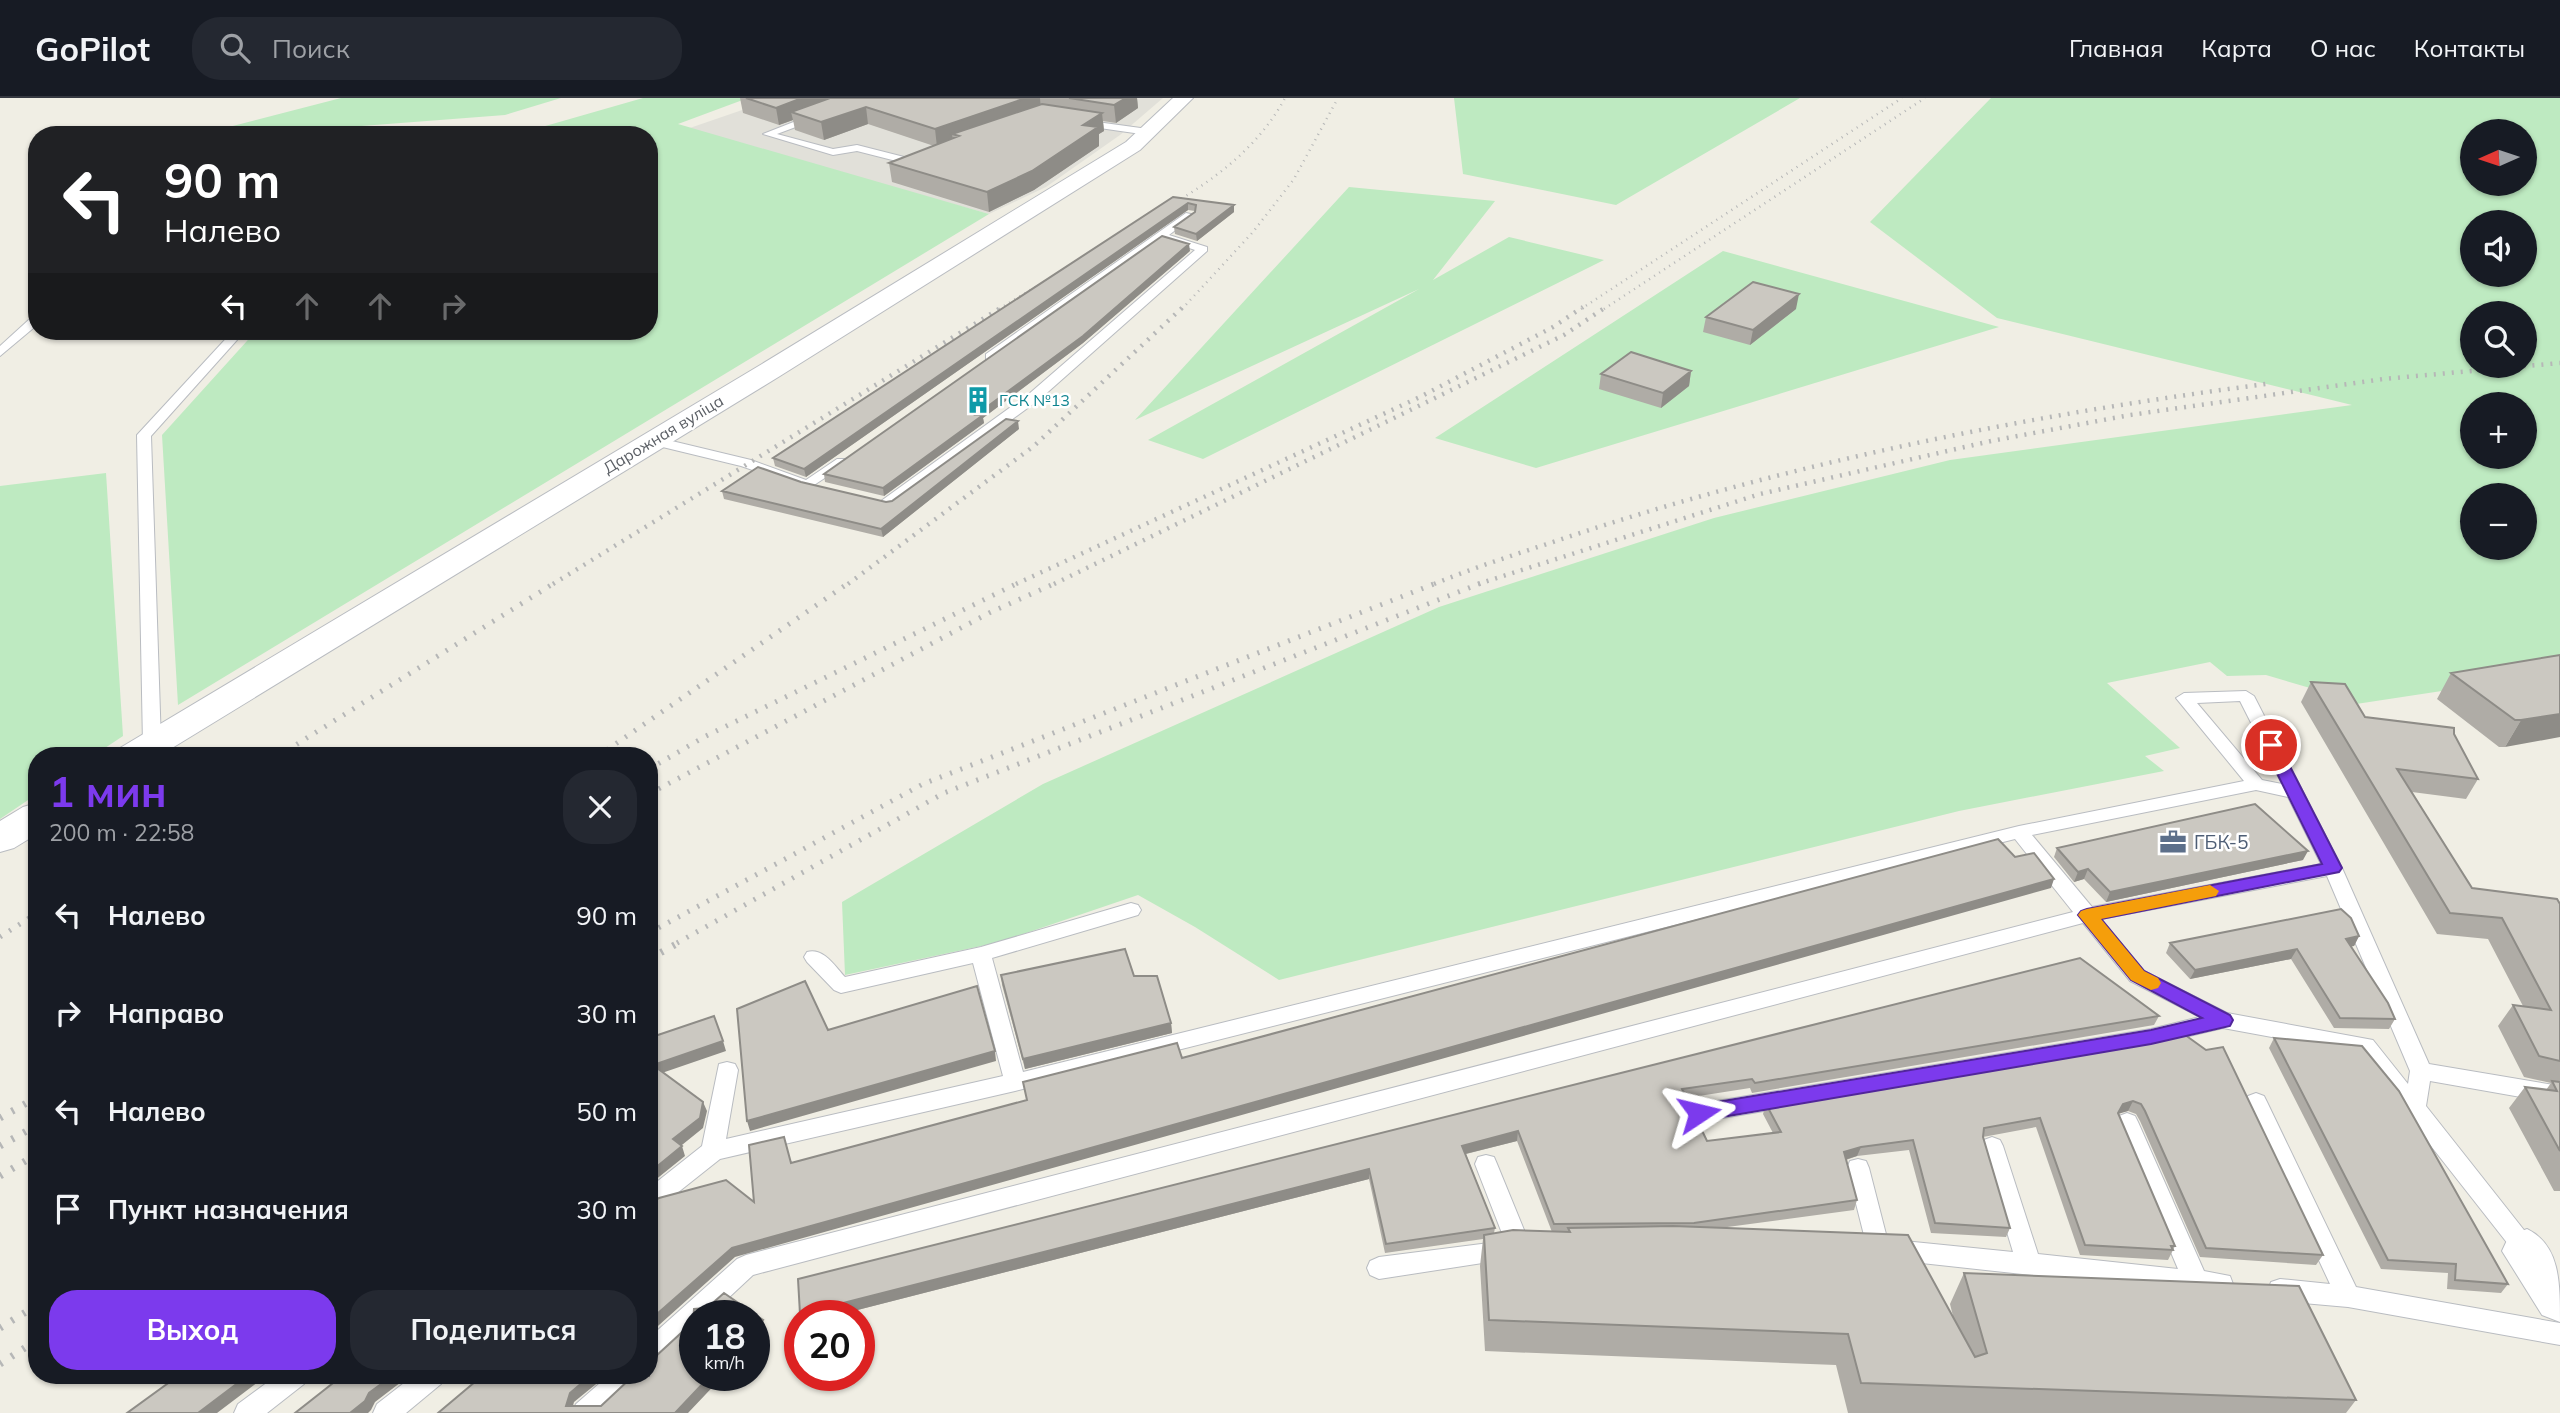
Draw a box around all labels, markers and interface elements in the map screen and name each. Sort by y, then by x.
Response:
search box [192,17,682,80]
text: GoPilot [35,28,150,69]
icon: search [216,29,254,67]
text: Поиск [272,32,350,65]
text: Главная [2069,33,2163,63]
text: Карта [2201,33,2272,63]
text: О нас [2310,33,2376,63]
text: Контакты [2414,33,2525,63]
north arrow [2460,119,2538,196]
map controls [2460,119,2537,560]
text: 90 m [164,149,280,210]
icon: left [49,154,140,245]
text: Налево [164,210,281,250]
button: sound [2460,210,2537,287]
icon: left [215,287,253,325]
icon: ahead [288,287,326,325]
icon: ahead [361,287,399,325]
icon: right [434,287,472,325]
button: search [2460,301,2537,378]
building icon: ГСК №13 [963,385,993,415]
street label: Дарожная вуліца [599,390,727,478]
place label: ГСК №13 [999,390,1070,410]
button: + [2460,392,2537,469]
button: − [2460,483,2537,560]
pin [2241,715,2301,775]
icon: arrive [2252,726,2290,764]
text: 1 мин [49,765,167,818]
button: close [563,770,637,844]
text: 200 m · 22:58 [49,818,194,847]
office icon: ГБК-5 [2158,827,2188,857]
place label: ГБК-5 [2194,830,2248,854]
icon: left [49,896,87,934]
text: Налево [108,899,206,932]
text: 90 m [576,899,637,932]
icon: right [49,994,87,1032]
text: Направо [108,997,224,1030]
text: 30 m [576,997,637,1030]
position arrow [1662,1076,1736,1150]
icon: left [49,1092,87,1130]
text: Налево [108,1095,206,1128]
text: 50 m [576,1095,637,1128]
icon: arrive [49,1190,87,1228]
text: Пункт назначения [108,1193,349,1226]
text: 30 m [576,1193,637,1226]
button: Выход [49,1290,336,1370]
button: Поделиться [350,1290,637,1370]
speed limit sign: 20 [784,1300,875,1391]
text: 18 [703,1314,746,1358]
text: km/h [704,1351,745,1374]

